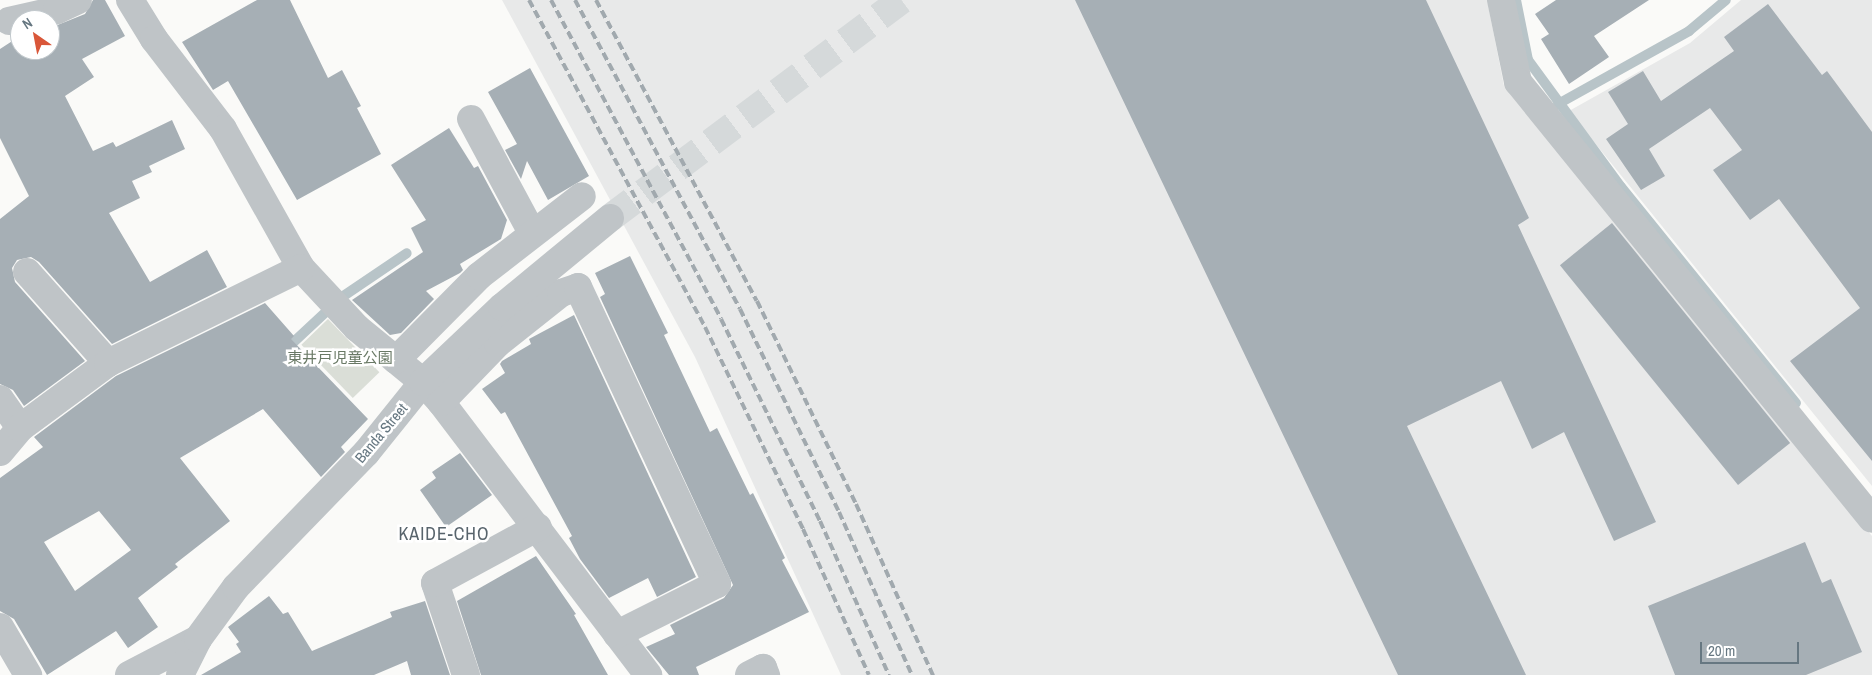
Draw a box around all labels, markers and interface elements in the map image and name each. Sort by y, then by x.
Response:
north arrow [10,10,60,60]
text: N [19,13,36,33]
park label: 東井戸児童公園 [288,349,392,367]
street label: Banda Street [351,400,411,466]
district label: KAIDE-CHO [397,523,491,545]
scale bar [1702,632,1801,664]
text: 20 m [1708,640,1735,661]

